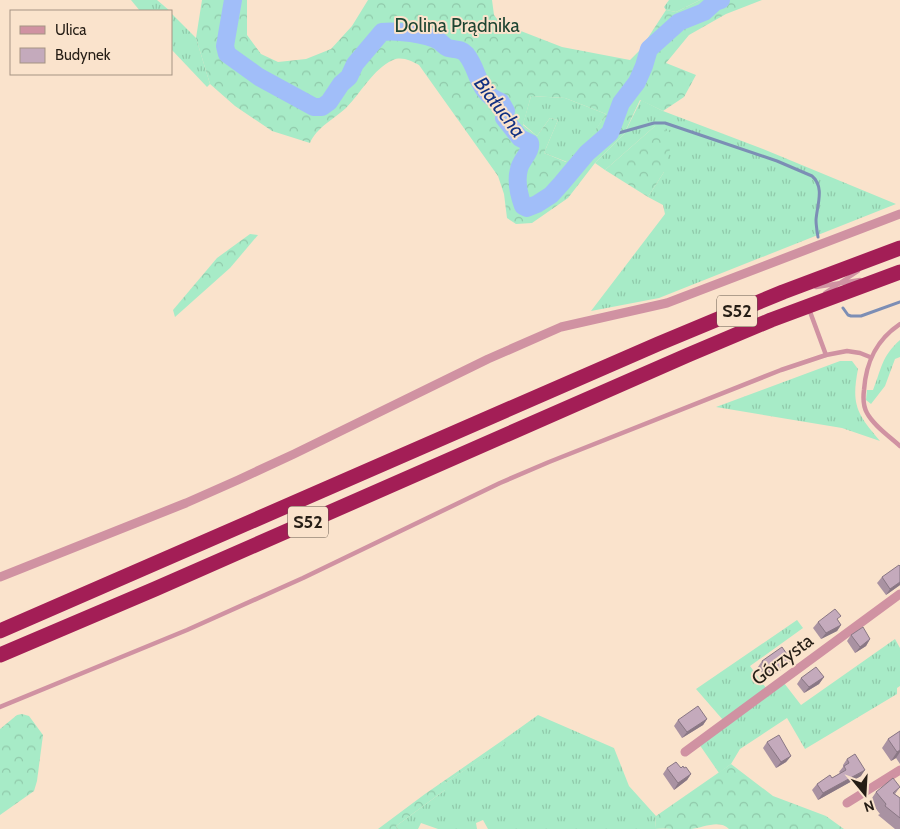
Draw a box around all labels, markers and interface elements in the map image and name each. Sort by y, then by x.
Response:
legend [10,10,172,75]
park label: Dolina Prądnika [394,14,520,37]
text: Ulica [55,21,87,39]
text: Budynek [55,46,111,64]
water label: Białucha [469,72,531,142]
road number: S52 [717,296,757,326]
road number: S52 [288,507,328,538]
street label: Górzysta [747,629,818,690]
north arrow [840,769,890,819]
text: N [862,796,877,816]

